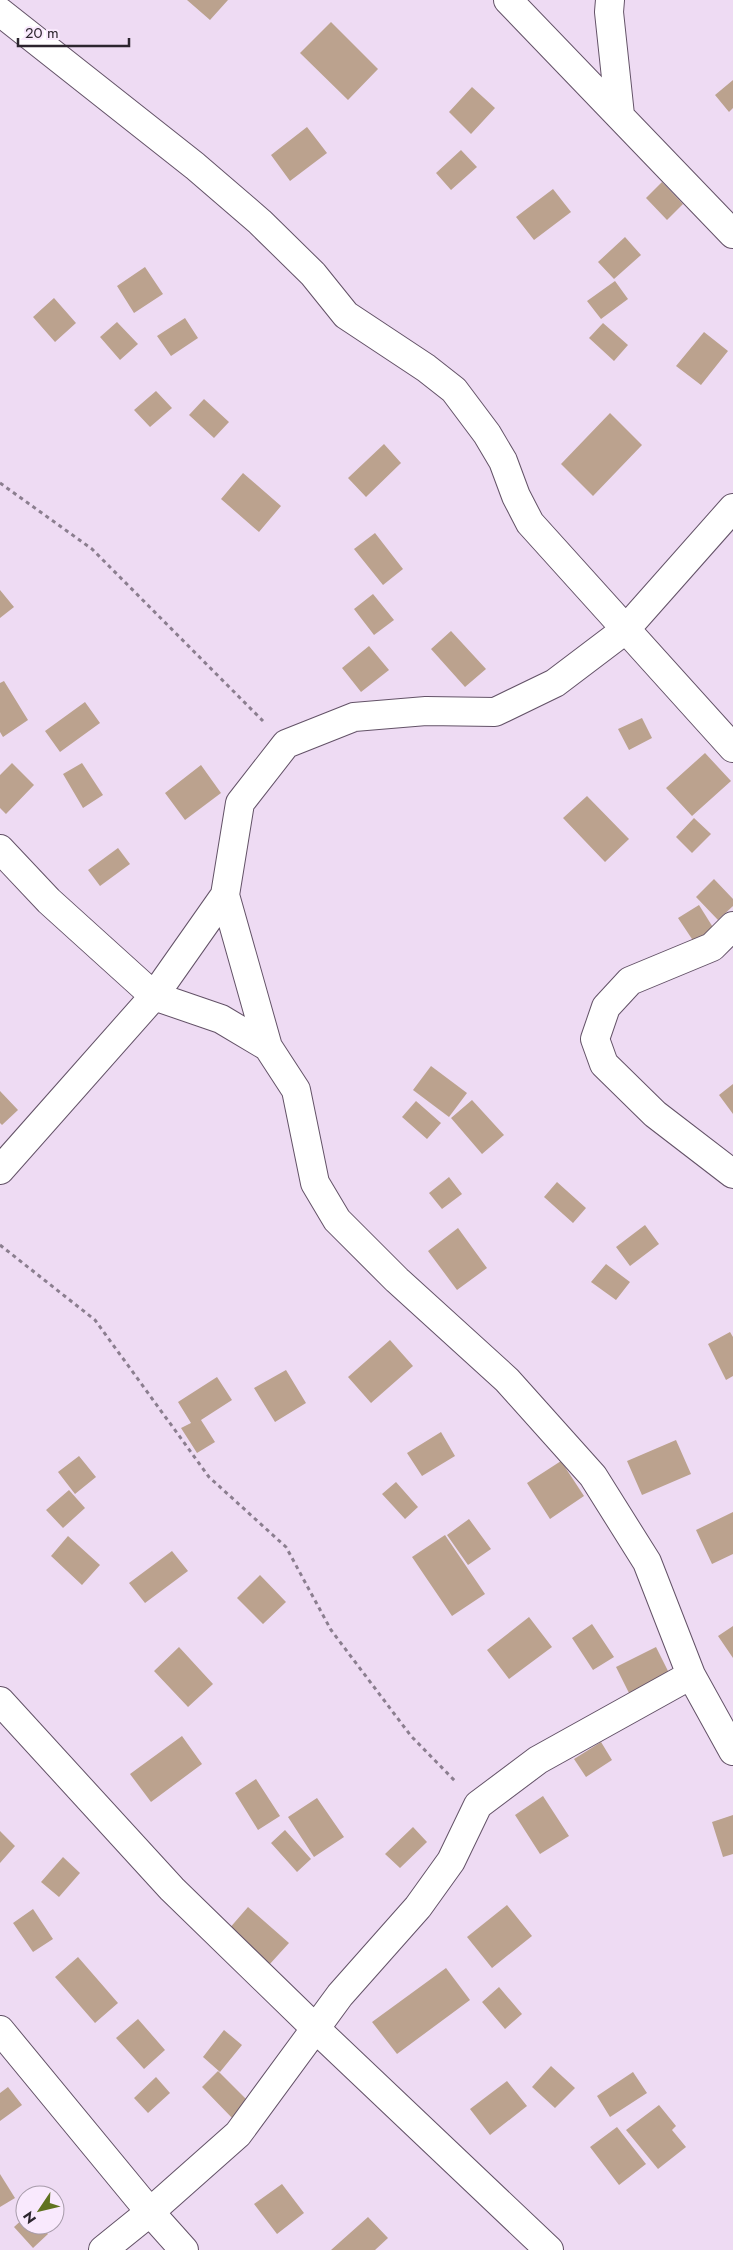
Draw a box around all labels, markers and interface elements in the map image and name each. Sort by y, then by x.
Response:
scale bar [18,15,129,47]
text: 20 m [25,22,59,44]
north arrow [15,2185,65,2235]
text: N [18,2207,41,2228]

